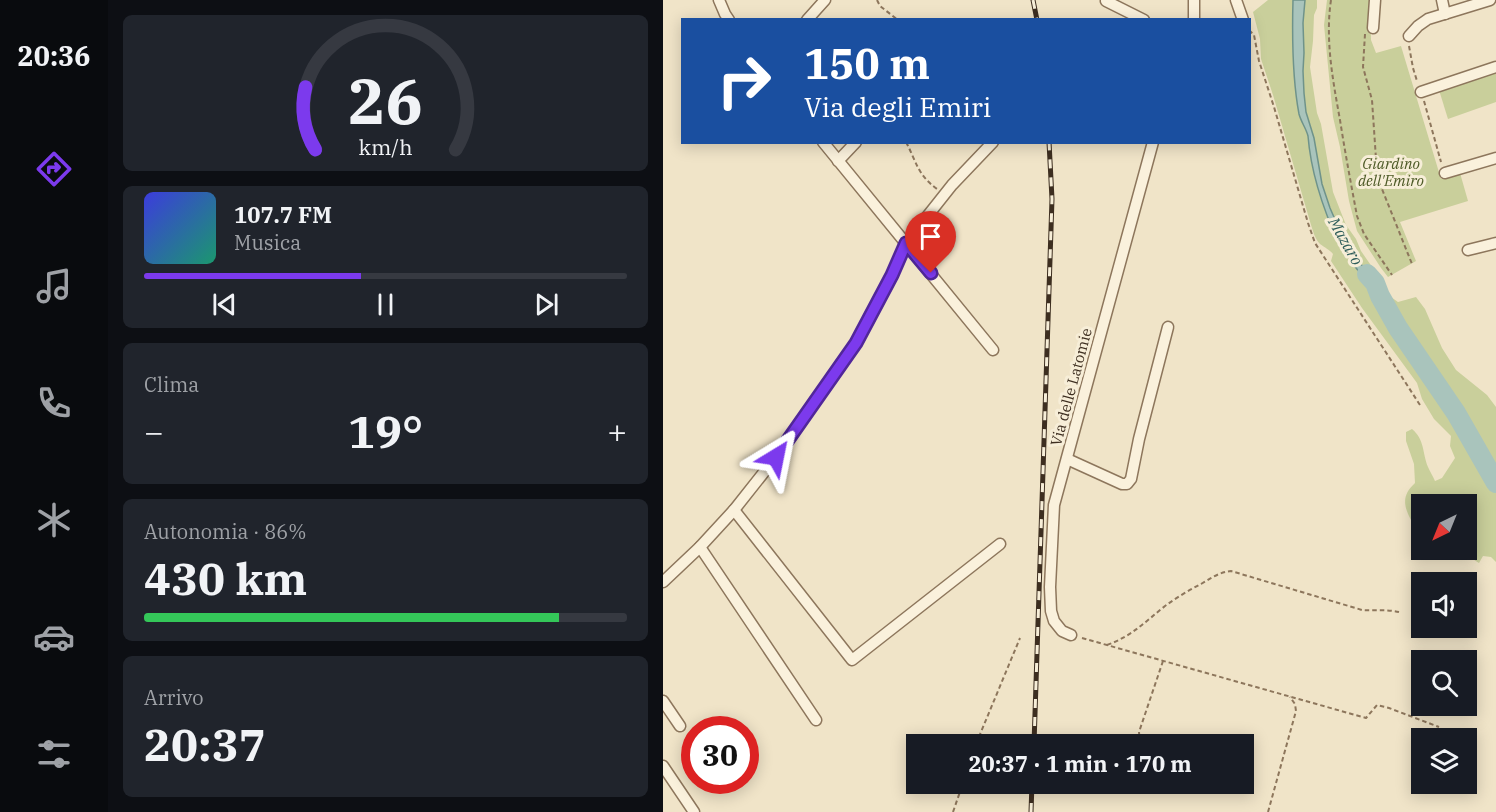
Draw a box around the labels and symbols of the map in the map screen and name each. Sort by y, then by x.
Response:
park label: Giardino dell'Emiro [1358,154,1424,190]
pin [905,211,956,273]
water label: Mazaro [1324,213,1368,269]
street label: Via delle Latomie [1046,326,1096,448]
position arrow [744,425,808,489]
north arrow [1411,494,1477,560]
speed limit sign: 30 [681,716,759,794]

